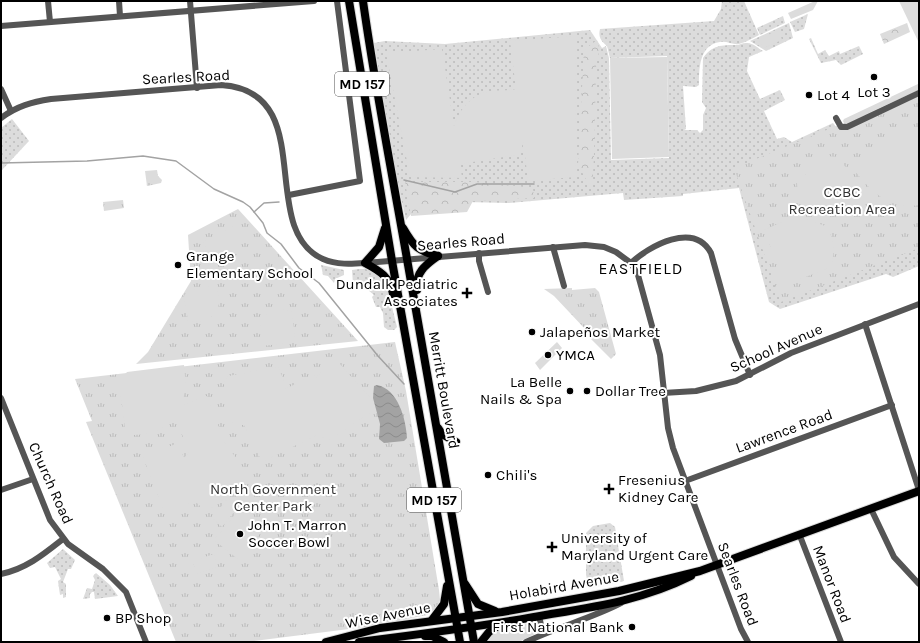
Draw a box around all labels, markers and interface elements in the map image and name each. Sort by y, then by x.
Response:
street label: Searles Road [141,66,231,88]
road number: MD 157 [335,72,389,96]
marker: Lot 3 [869,72,879,82]
place label: Lot 3 [857,83,891,101]
place label: Lot 4 [817,86,850,104]
marker: Lot 4 [804,90,814,100]
park label: CCBC Recreation Area [789,183,895,218]
street label: Searles Road [416,229,506,255]
place label: Grange Elementary School [186,247,313,282]
district label: EASTFIELD [599,259,683,278]
marker: Grange Elementary School [173,260,183,270]
place label: Dundalk Pediatric Associates [336,275,458,310]
marker: Dundalk Pediatric Associates [461,287,473,299]
street label: School Avenue [727,320,825,376]
place label: Jalapeños Market [540,323,660,341]
marker: Jalapeños Market [527,327,537,337]
street label: Merritt Boulevard [425,330,463,450]
place label: YMCA [556,346,595,364]
marker: YMCA [543,350,553,360]
place label: La Belle Nails & Spa [480,373,562,408]
place label: Dollar Tree [595,382,666,400]
marker: La Belle Nails & Spa [565,386,575,396]
marker: Dollar Tree [582,386,592,396]
street label: Lawrence Road [733,405,835,457]
street label: Church Road [25,439,77,527]
place label: Chili's [496,466,537,484]
marker: Chili's [483,470,493,480]
place label: Fresenius Kidney Care [618,471,698,506]
park label: North Government Center Park [210,480,336,515]
marker: Fresenius Kidney Care [603,483,615,495]
road number: MD 157 [407,488,461,512]
place label: John T. Marron Soccer Bowl [248,516,347,551]
marker: John T. Marron Soccer Bowl [235,529,245,539]
place label: University of Maryland Urgent Care [561,529,708,564]
street label: Searles Road [714,540,762,628]
marker: University of Maryland Urgent Care [546,541,558,553]
street label: Manor Road [809,543,855,625]
street label: Holabird Avenue [508,567,620,605]
street label: Wise Avenue [344,598,432,632]
place label: BP Shop [115,609,171,627]
marker: BP Shop [102,613,112,623]
place label: First National Bank [492,618,624,636]
marker: First National Bank [627,622,637,632]

